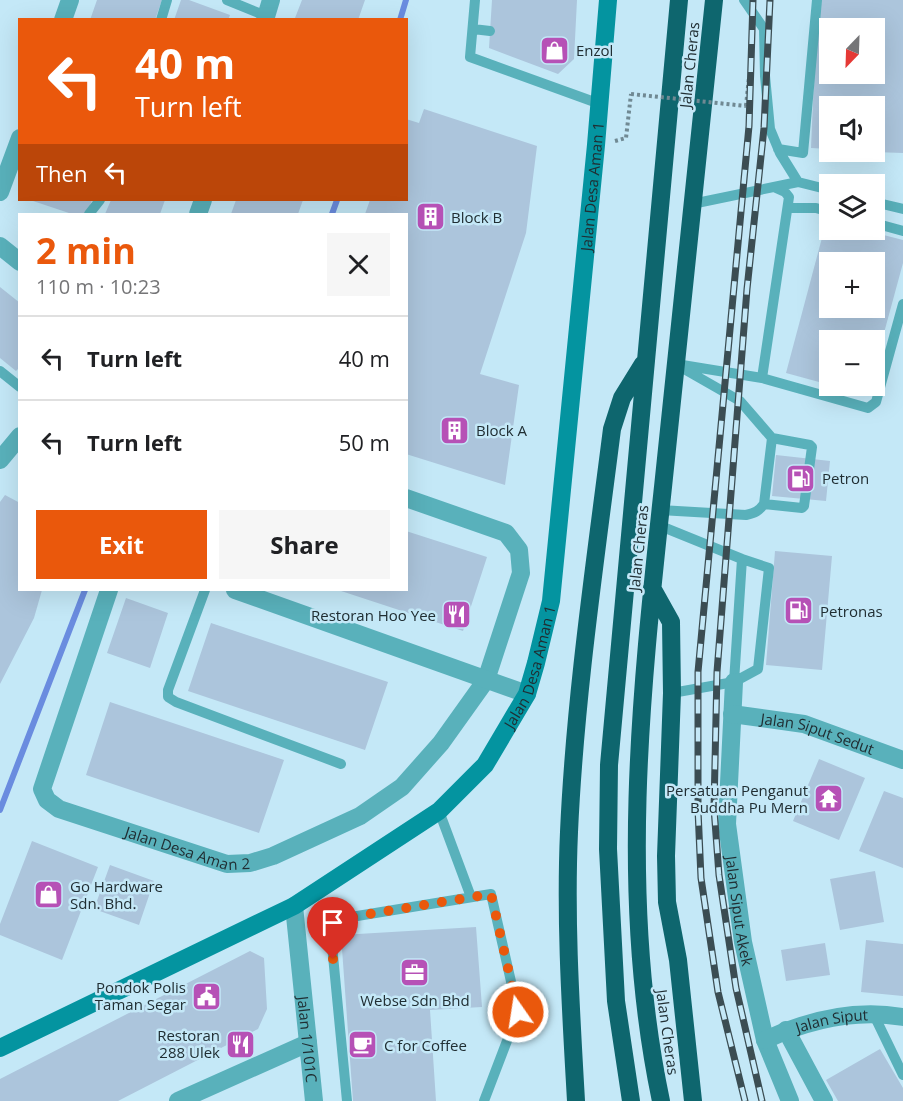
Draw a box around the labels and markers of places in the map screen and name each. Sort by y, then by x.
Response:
shop icon: Enzol [539,34,571,66]
place label: Enzol [576,40,613,60]
building icon: Block B [414,201,446,233]
place label: Block B [451,207,502,227]
building icon: Block A [439,414,471,446]
place label: Block A [476,420,527,440]
fuel station icon: Petron [785,462,817,494]
place label: Petron [822,468,869,488]
fuel station icon: Petronas [783,595,815,627]
restaurant icon: Restoran Hoo Yee [441,599,473,631]
place label: Petronas [820,601,883,621]
place label: Restoran Hoo Yee [311,605,436,625]
place label: Persatuan Penganut Buddha Pu Mern [666,780,808,817]
temple icon: Persatuan Penganut Buddha Pu Mern [813,783,845,815]
place label: Go Hardware Sdn. Bhd. [70,876,163,913]
shop icon: Go Hardware Sdn. Bhd. [33,879,65,911]
pin [307,897,358,959]
office icon: Webse Sdn Bhd [399,957,431,989]
place label: Pondok Polis Taman Segar [95,977,186,1014]
public building icon: Pondok Polis Taman Segar [191,980,223,1012]
place label: Webse Sdn Bhd [360,990,470,1010]
place label: Restoran 288 Ulek [157,1025,220,1062]
restaurant icon: Restoran 288 Ulek [225,1028,257,1060]
cafe icon: C for Coffee [347,1029,379,1061]
place label: C for Coffee [384,1035,467,1055]

